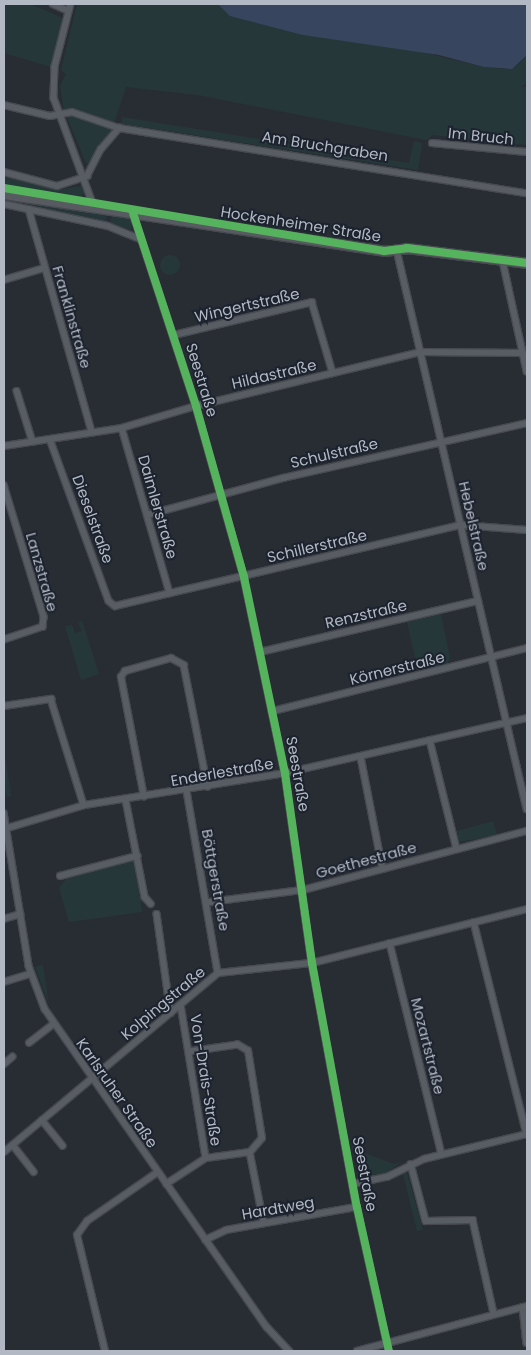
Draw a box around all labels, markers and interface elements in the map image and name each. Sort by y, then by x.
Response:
street label: Im Bruch [447,124,515,148]
street label: Am Bruchgraben [261,127,389,165]
street label: Hockenheimer Straße [220,202,382,246]
street label: Franklinstraße [49,264,95,370]
street label: Wingertstraße [193,284,301,326]
street label: Seestraße [182,341,222,419]
street label: Hildastraße [230,355,318,393]
street label: Schulstraße [288,434,380,472]
street label: Daimlerstraße [135,453,181,561]
street label: Dieselstraße [69,472,117,566]
street label: Hebelstraße [455,479,493,573]
street label: Schillerstraße [265,526,369,566]
street label: Lanzstraße [22,530,62,614]
street label: Renzstraße [323,596,409,632]
street label: Körnerstraße [348,648,446,688]
street label: Seestraße [283,735,313,813]
street label: Enderlestraße [169,754,275,790]
street label: Böttgerstraße [198,828,234,932]
street label: Goethestraße [314,838,418,882]
street label: Kolpingstraße [117,963,209,1043]
street label: Mozartstraße [407,996,449,1096]
street label: Von-Drais-Straße [187,1013,225,1147]
street label: Karlsruher Straße [73,1035,161,1151]
street label: Seestraße [349,1135,381,1213]
street label: Hardtweg [240,1193,316,1223]

